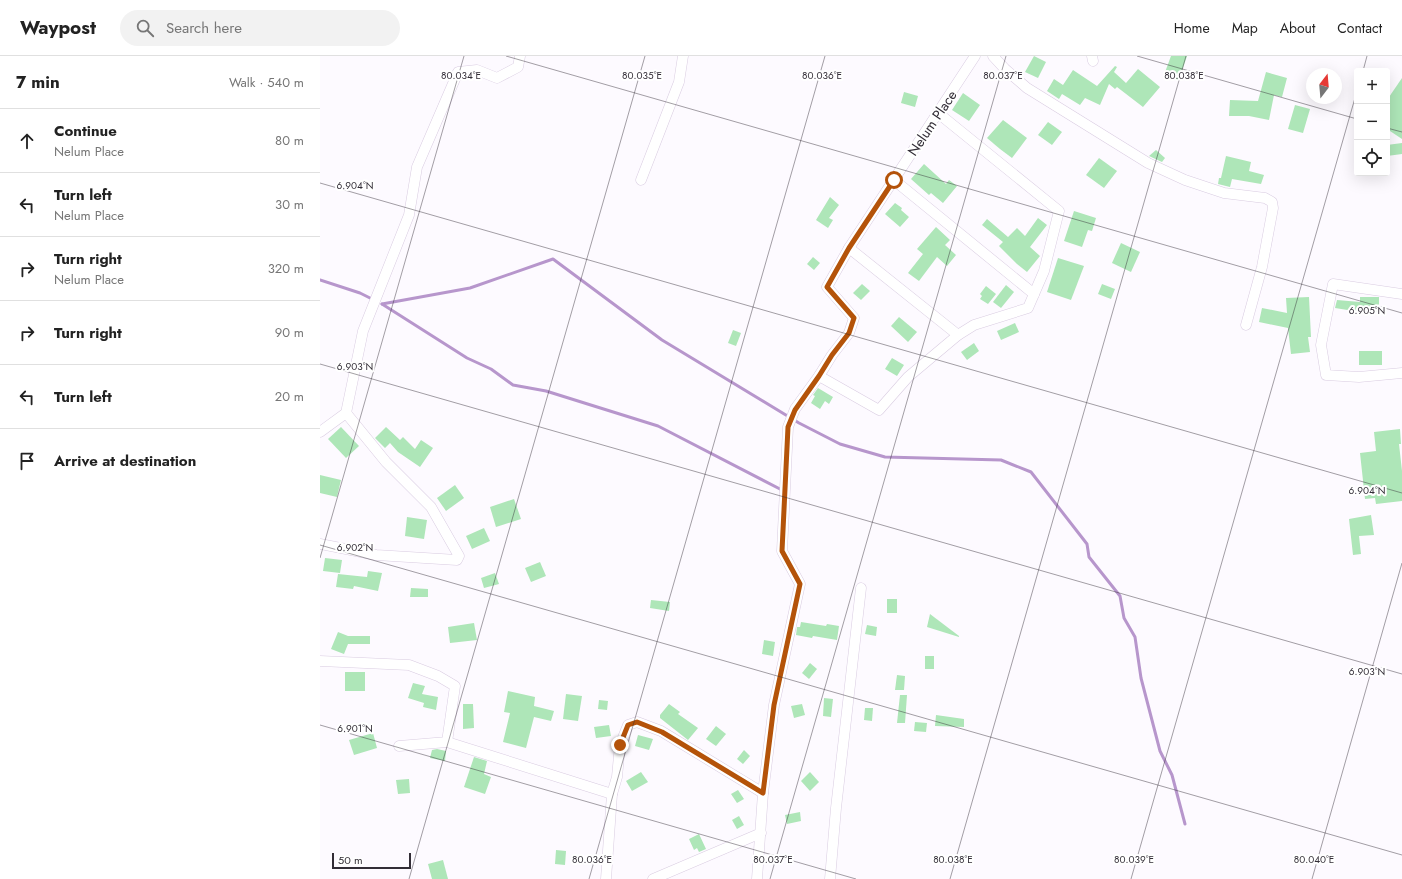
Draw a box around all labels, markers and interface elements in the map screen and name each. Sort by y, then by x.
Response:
search box [120,10,400,46]
text: Waypost [20,14,96,41]
icon: search [134,17,156,39]
text: Search here [166,17,242,39]
text: Home [1174,18,1210,38]
text: Map [1232,18,1258,38]
text: About [1280,18,1315,38]
text: Contact [1337,18,1382,38]
text: 80.034°E [441,68,481,83]
text: 80.035°E [622,68,662,83]
text: 80.036°E [802,68,842,83]
text: 80.037°E [983,68,1023,83]
text: 80.038°E [1164,68,1204,83]
north arrow [1306,68,1342,104]
map controls [1354,68,1390,176]
button: + [1354,68,1390,104]
text: 7 min [16,70,60,94]
text: Walk · 540 m [229,73,304,92]
street label: Nelum Place [903,86,961,160]
button: − [1354,104,1390,140]
text: Continue [54,120,117,142]
icon: ahead [16,130,38,152]
text: 80 m [275,131,304,150]
button: locate [1354,140,1390,176]
text: Nelum Place [54,142,124,161]
route start [885,171,903,189]
text: 6.904°N [337,178,373,193]
text: Turn left [54,184,112,206]
icon: left [16,194,38,216]
text: 30 m [275,195,304,214]
text: Nelum Place [54,206,124,225]
text: Turn right [54,248,122,270]
icon: right [16,258,38,280]
text: 320 m [268,259,304,278]
text: Nelum Place [54,270,124,289]
text: 6.905°N [1349,303,1385,318]
icon: right [16,322,38,344]
text: Turn right [54,322,122,344]
text: 90 m [275,323,304,342]
text: 6.903°N [337,359,373,374]
icon: left [16,386,38,408]
text: Turn left [54,386,112,408]
text: 20 m [275,387,304,406]
icon: arrive [16,450,38,472]
text: Arrive at destination [54,450,196,472]
text: 6.904°N [1349,483,1385,498]
text: 6.902°N [337,540,373,555]
text: 6.903°N [1349,664,1385,679]
text: 6.901°N [337,721,373,736]
route end [611,736,629,754]
scale bar [332,851,411,870]
text: 50 m [338,852,363,868]
text: 80.036°E [572,852,612,867]
text: 80.037°E [753,852,793,867]
text: 80.038°E [933,852,973,867]
text: 80.039°E [1114,852,1154,867]
text: 80.040°E [1294,852,1334,867]

